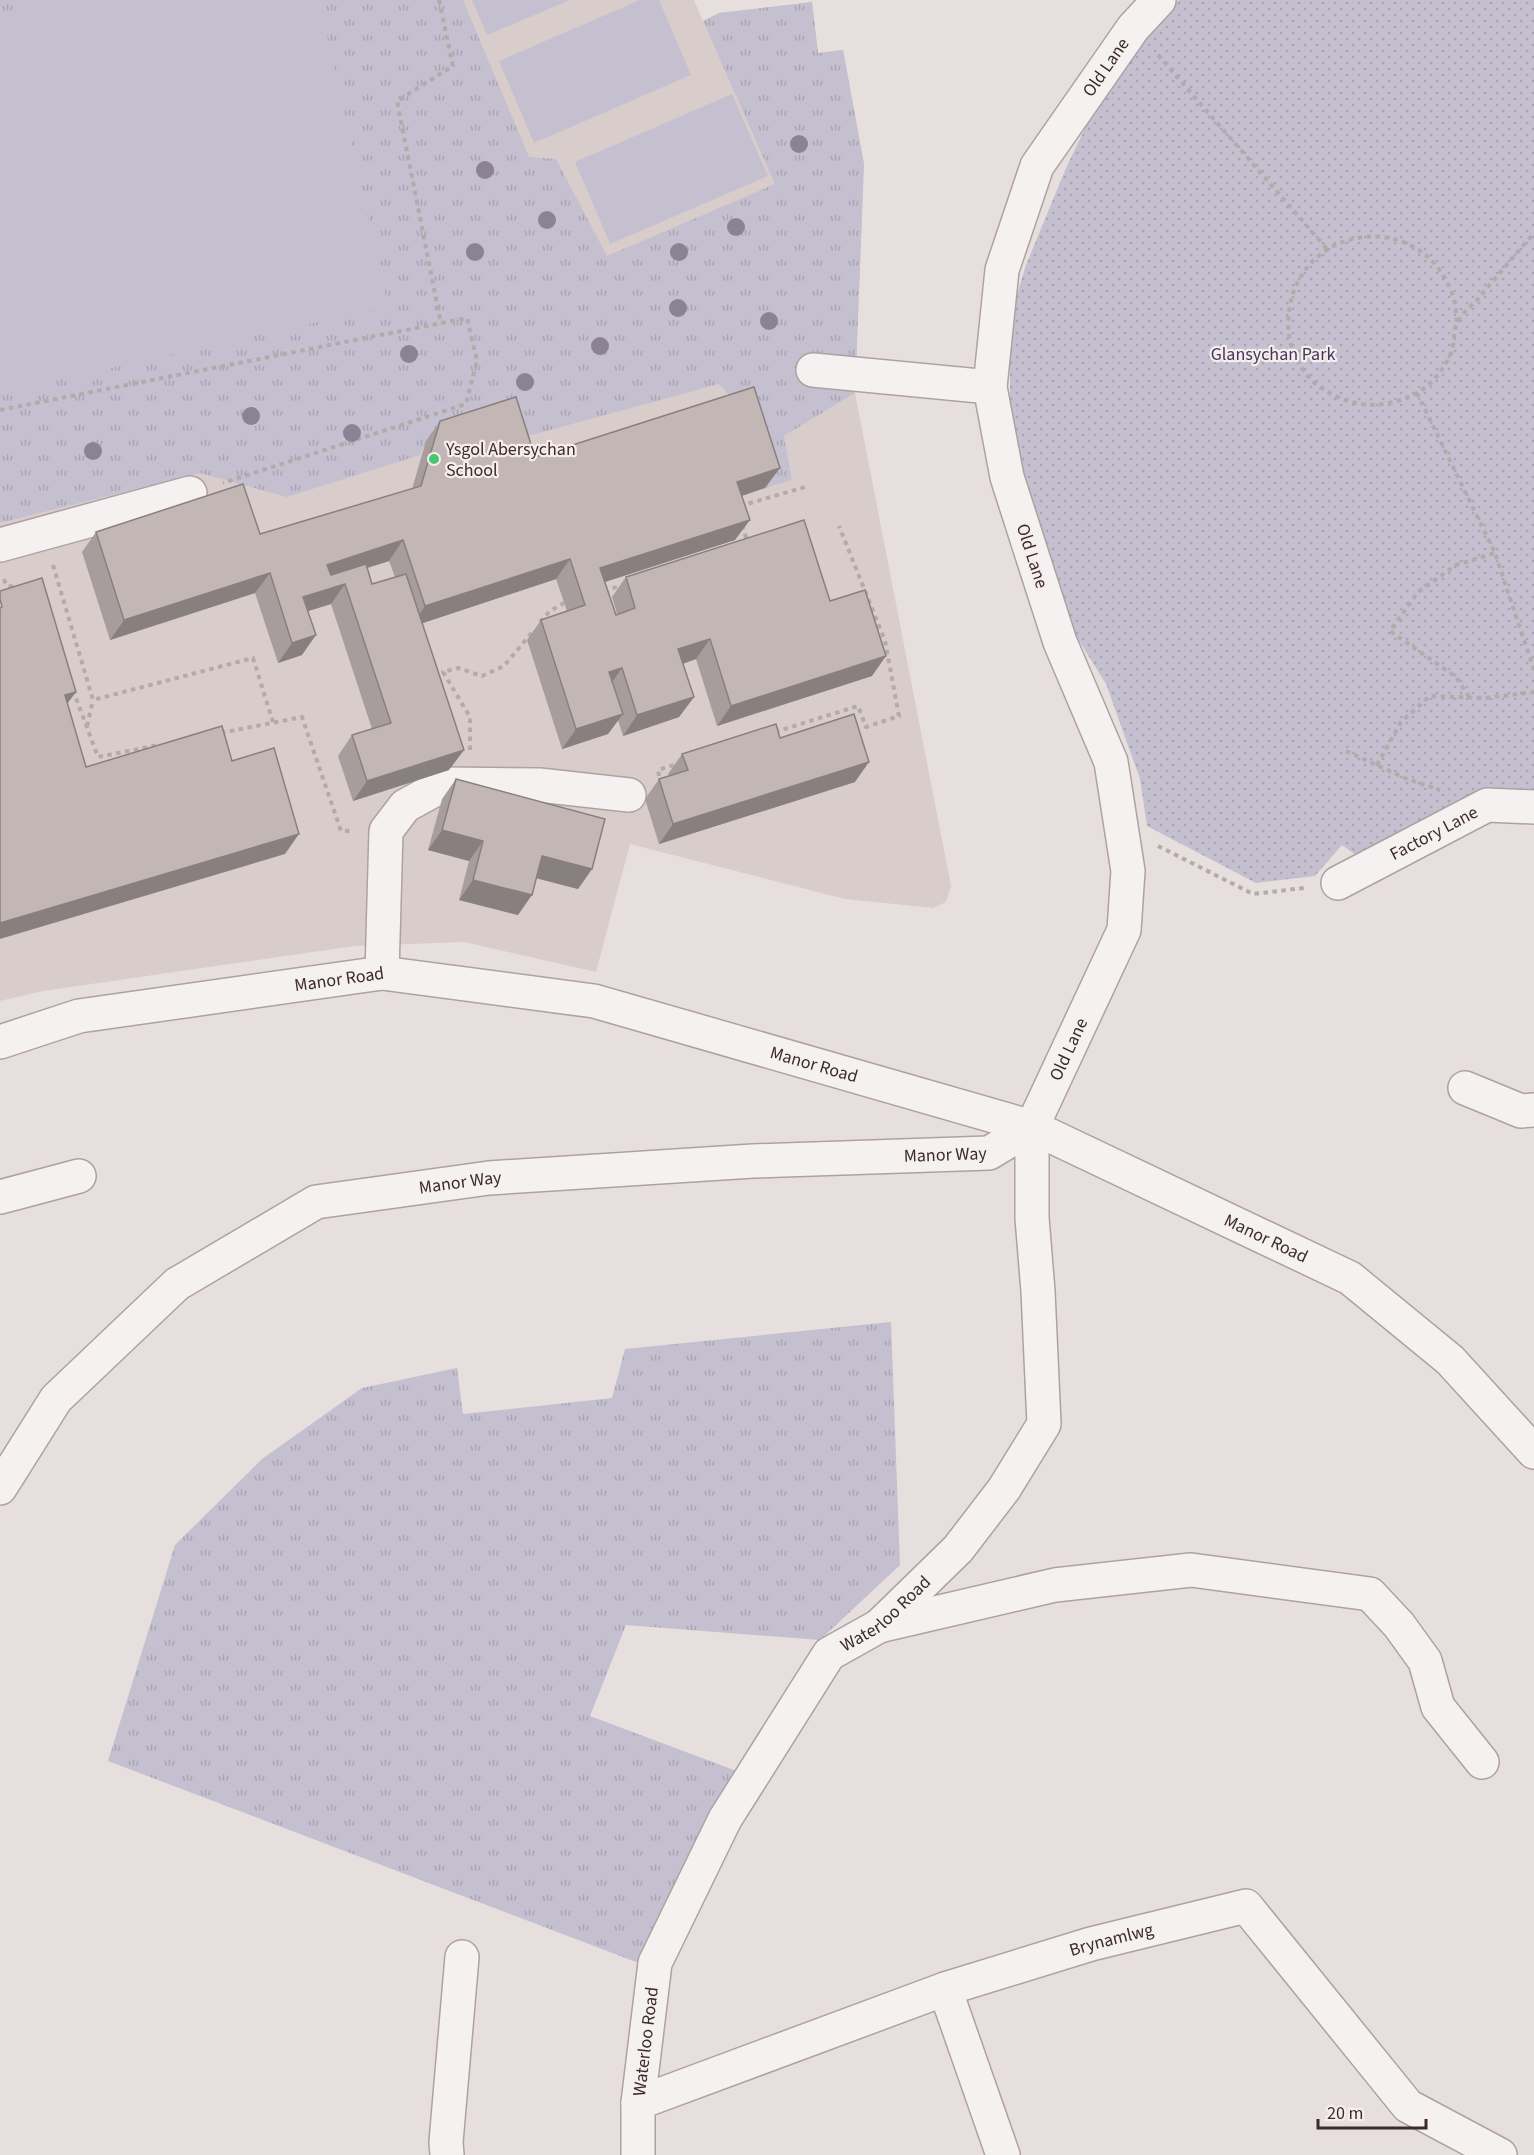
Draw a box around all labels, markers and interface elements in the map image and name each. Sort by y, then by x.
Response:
street label: Old Lane [1076,33,1135,102]
park label: Glansychan Park [1211,342,1335,367]
place label: Ysgol Abersychan School [445,437,576,483]
marker: Ysgol Abersychan School [427,452,441,466]
street label: Old Lane [1010,520,1054,592]
street label: Factory Lane [1385,799,1482,866]
street label: Manor Road [293,960,386,998]
street label: Old Lane [1043,1014,1094,1085]
street label: Manor Road [767,1040,861,1089]
street label: Manor Way [903,1141,988,1168]
street label: Manor Way [417,1165,503,1200]
street label: Manor Road [1220,1208,1312,1269]
street label: Waterloo Road [836,1570,936,1658]
street label: Brynamlwg [1066,1917,1156,1963]
street label: Waterloo Road [626,1985,665,2098]
scale bar [1318,2092,1426,2130]
text: 20 m [1327,2101,1363,2126]

